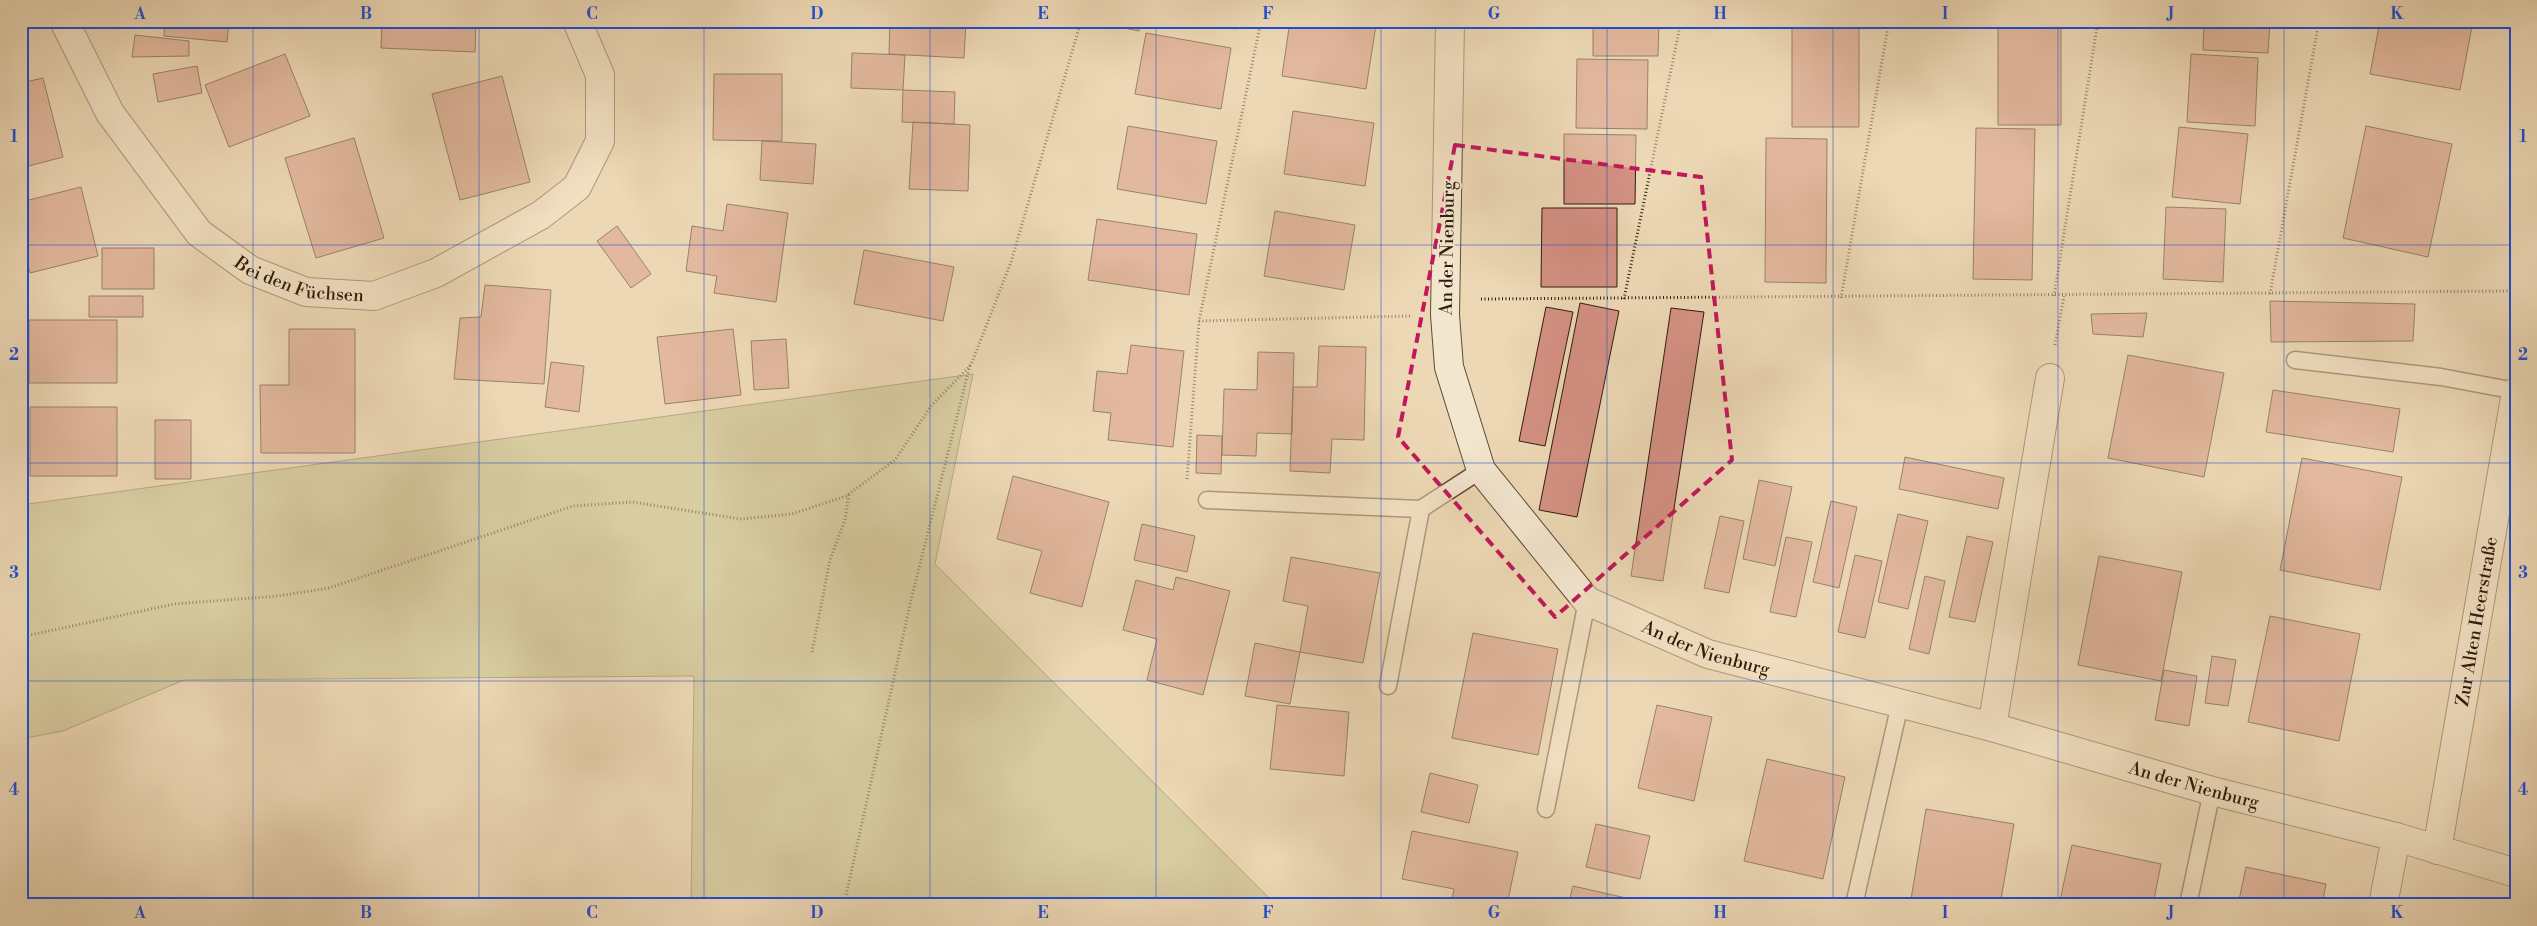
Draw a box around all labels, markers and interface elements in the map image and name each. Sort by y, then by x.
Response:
text: A [133,4,146,24]
text: B [360,4,372,24]
text: C [586,4,598,24]
text: D [811,4,824,24]
text: E [1037,4,1049,24]
text: F [1262,4,1274,24]
text: G [1488,4,1501,24]
text: H [1713,4,1727,24]
text: I [1942,4,1948,24]
text: J [2166,4,2174,24]
text: K [2391,4,2405,24]
text: 1 [10,127,18,147]
text: 1 [2519,127,2527,147]
street label: An der Nienburg [1435,180,1460,316]
street label: Bei den Füchsen [229,251,365,307]
text: 2 [9,345,19,365]
text: 2 [2518,345,2528,365]
street label: Zur Alten Heerstraße [2451,535,2503,708]
text: 3 [9,563,19,583]
text: 3 [2518,563,2528,583]
street label: An der Nienburg [1637,615,1773,682]
street label: An der Nienburg [2125,756,2262,815]
text: 4 [9,780,20,800]
text: 4 [2518,780,2529,800]
text: A [133,903,146,923]
text: B [360,903,372,923]
text: C [586,903,598,923]
text: D [811,903,824,923]
text: E [1037,903,1049,923]
text: F [1262,903,1274,923]
text: G [1488,903,1501,923]
text: H [1713,903,1727,923]
text: I [1942,903,1948,923]
text: J [2166,903,2174,923]
text: K [2391,903,2405,923]

